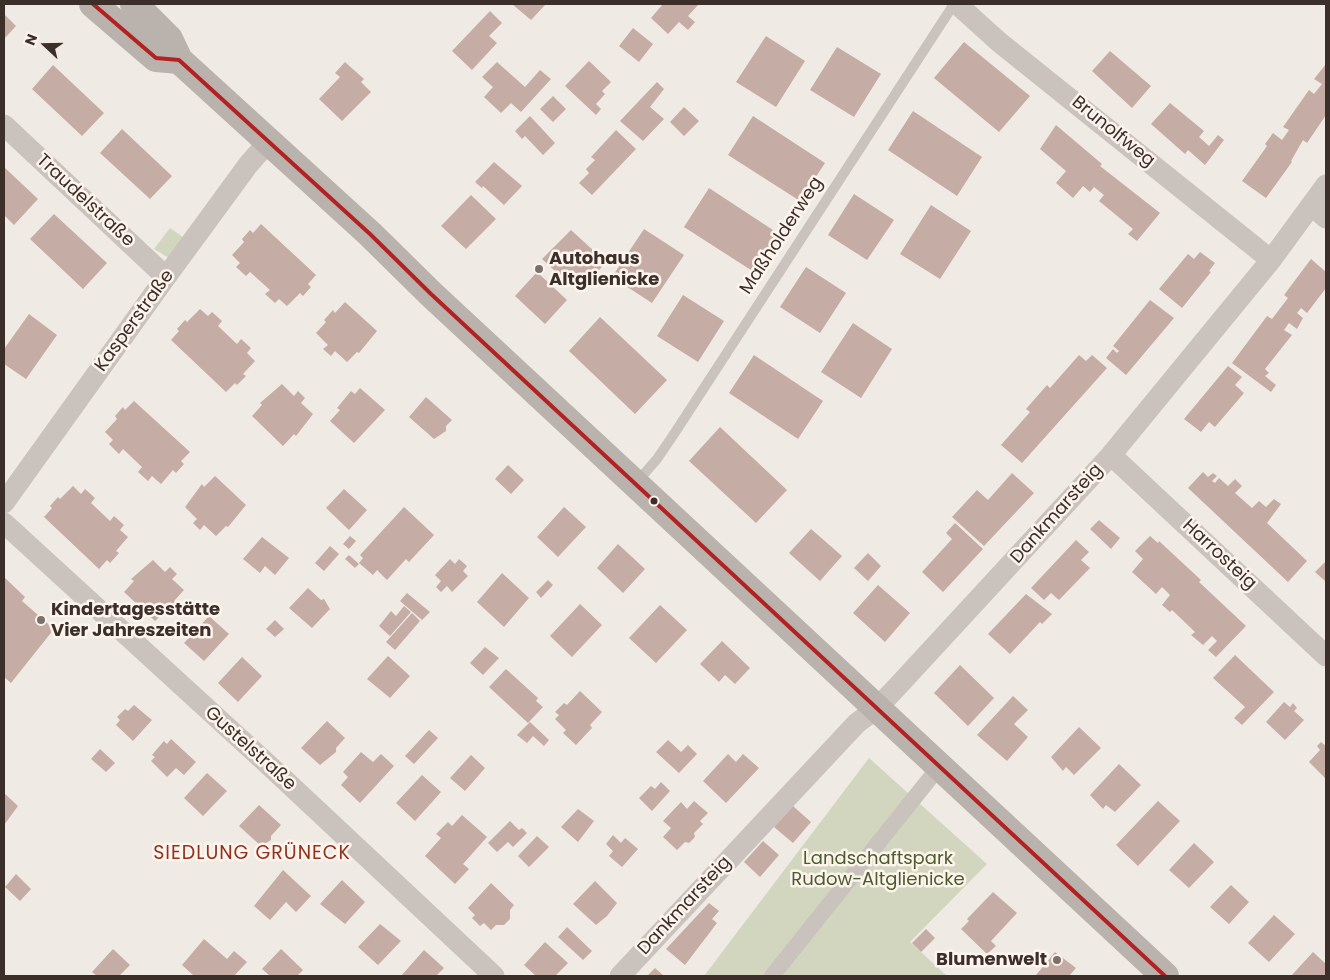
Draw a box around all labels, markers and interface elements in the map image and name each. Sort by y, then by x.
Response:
north arrow [20,20,70,70]
text: N [20,31,42,48]
street label: Brunolfweg [1067,92,1159,172]
street label: Traudelstraße [32,150,138,252]
street label: Maßholderweg [736,173,828,299]
place label: Autohaus Altglienicke [549,248,659,290]
marker: Autohaus Altglienicke [533,263,545,275]
street label: Kasperstraße [91,266,179,376]
street label: Dankmarsteig [1007,460,1107,568]
unlabelled marker [649,496,659,506]
street label: Harrosteig [1178,515,1260,595]
place label: Kindertagesstätte Vier Jahreszeiten [51,599,220,642]
marker: Kindertagesstätte Vier Jahreszeiten [35,614,47,626]
street label: Gustelstraße [200,702,300,796]
district label: SIEDLUNG GRÜNECK [151,843,353,865]
park label: Landschaftspark Rudow-Altglienicke [791,848,965,891]
street label: Dankmarsteig [634,852,736,960]
place label: Blumenwelt [936,949,1047,971]
marker: Blumenwelt [1051,954,1063,966]

